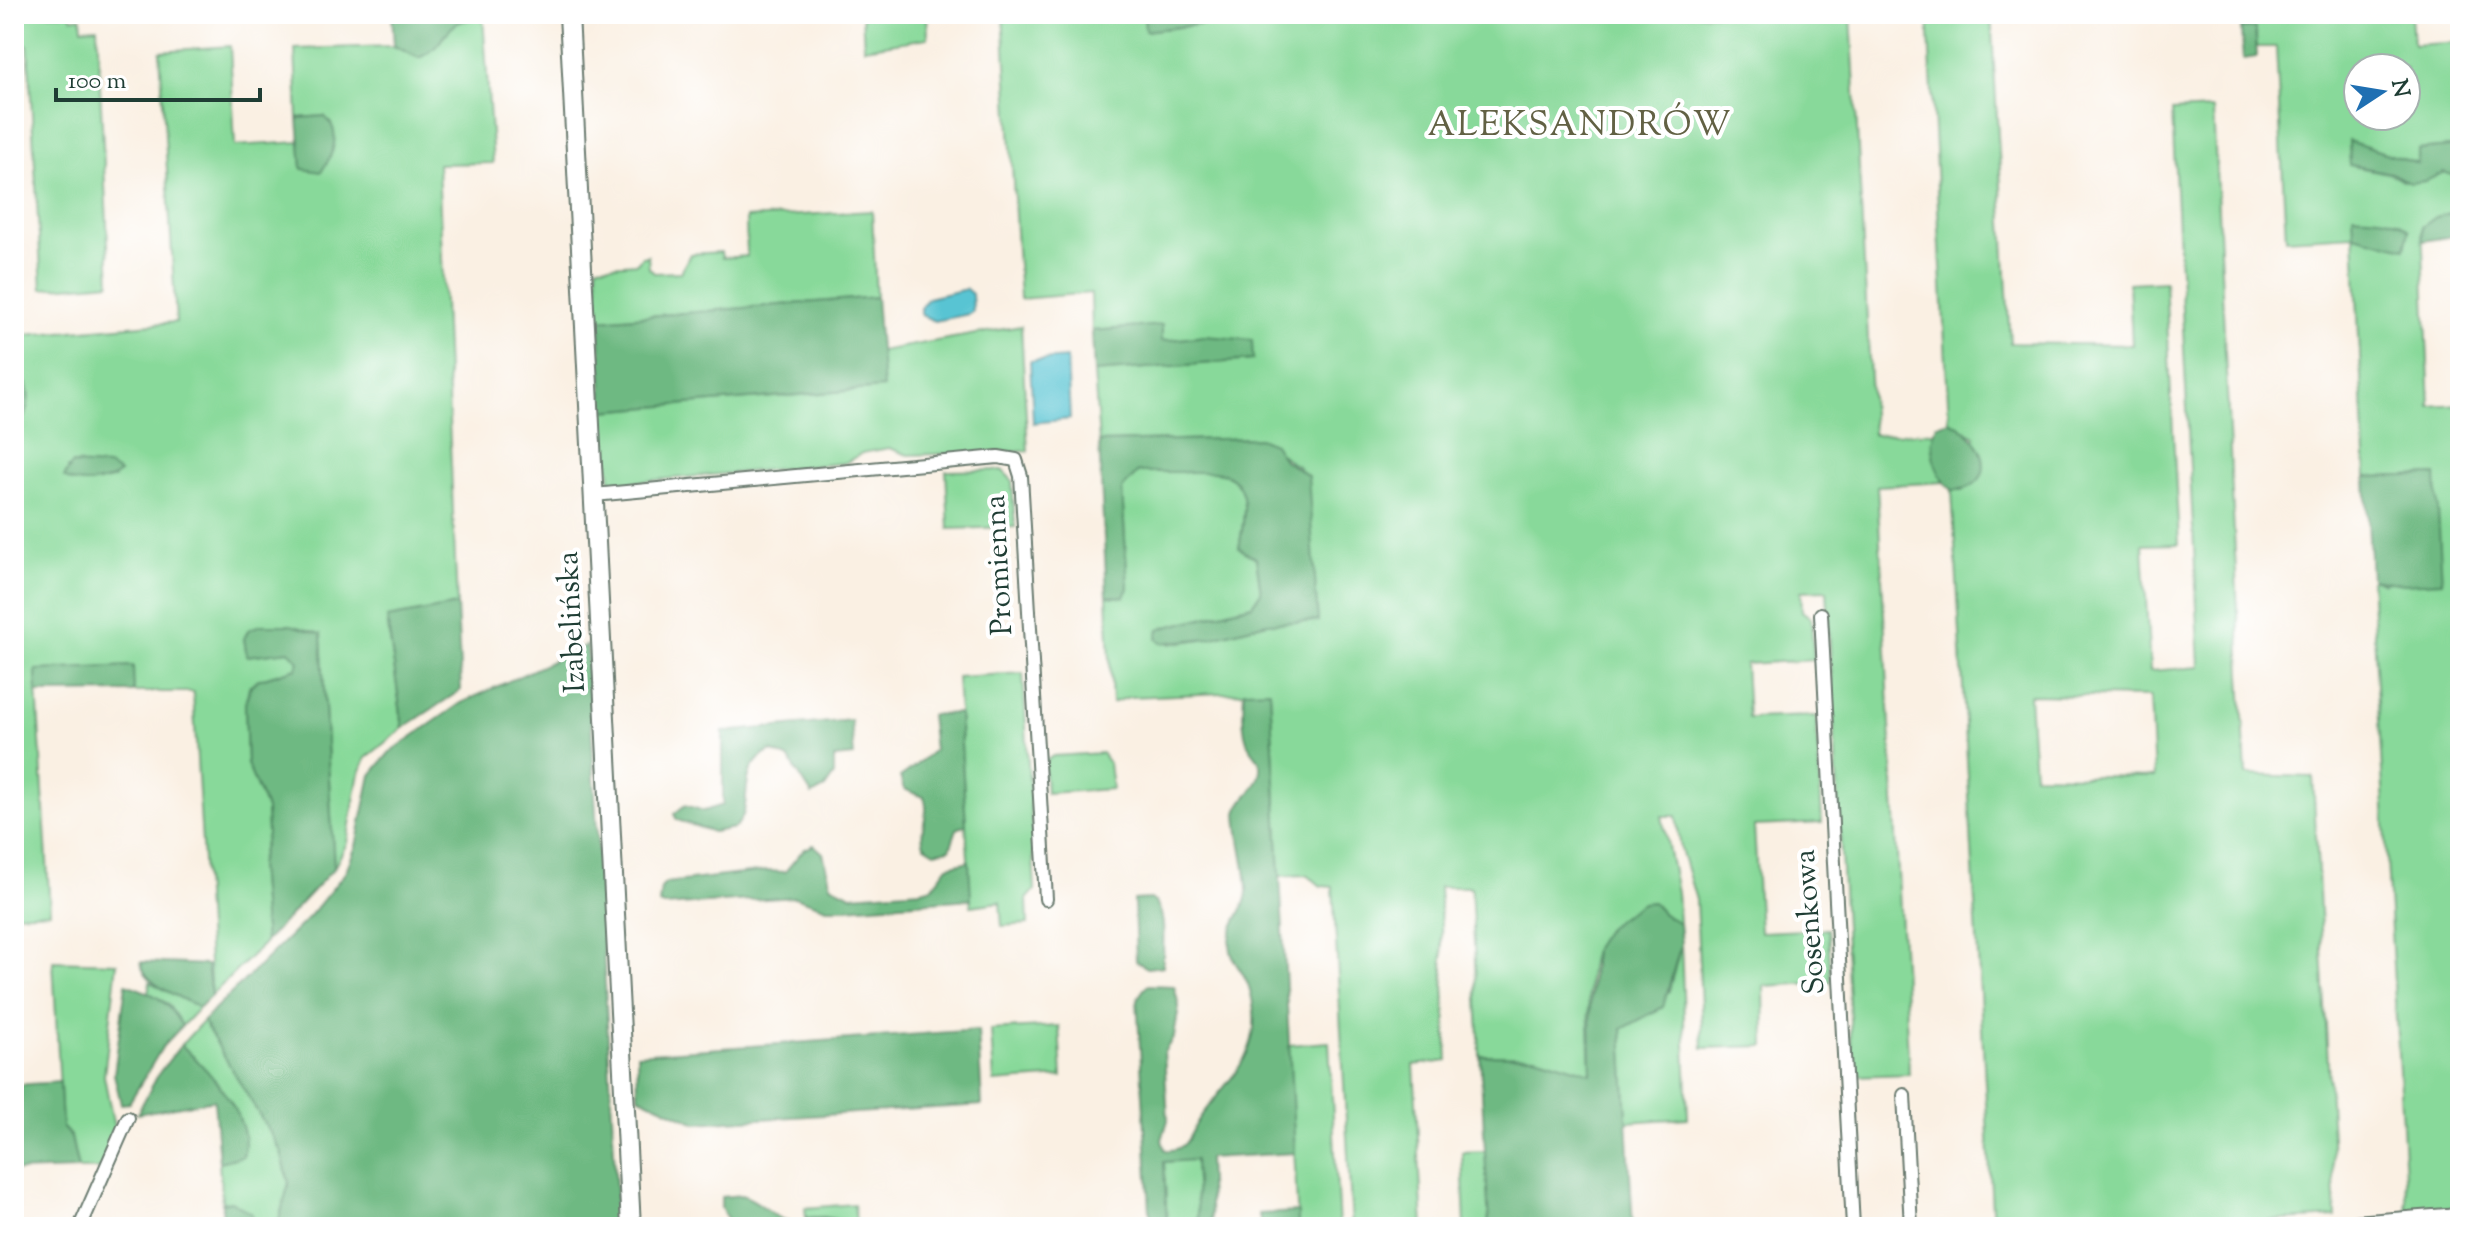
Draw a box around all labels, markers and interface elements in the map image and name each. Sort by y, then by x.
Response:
scale bar [56,52,260,102]
north arrow [2342,52,2422,132]
text: 100 m [68,65,126,99]
text: N [2381,77,2416,101]
district label: ALEKSANDRÓW [1427,102,1733,151]
street label: Promienna [975,494,1025,636]
street label: Izabelińska [548,550,598,694]
street label: Sosenkowa [1784,848,1838,996]

